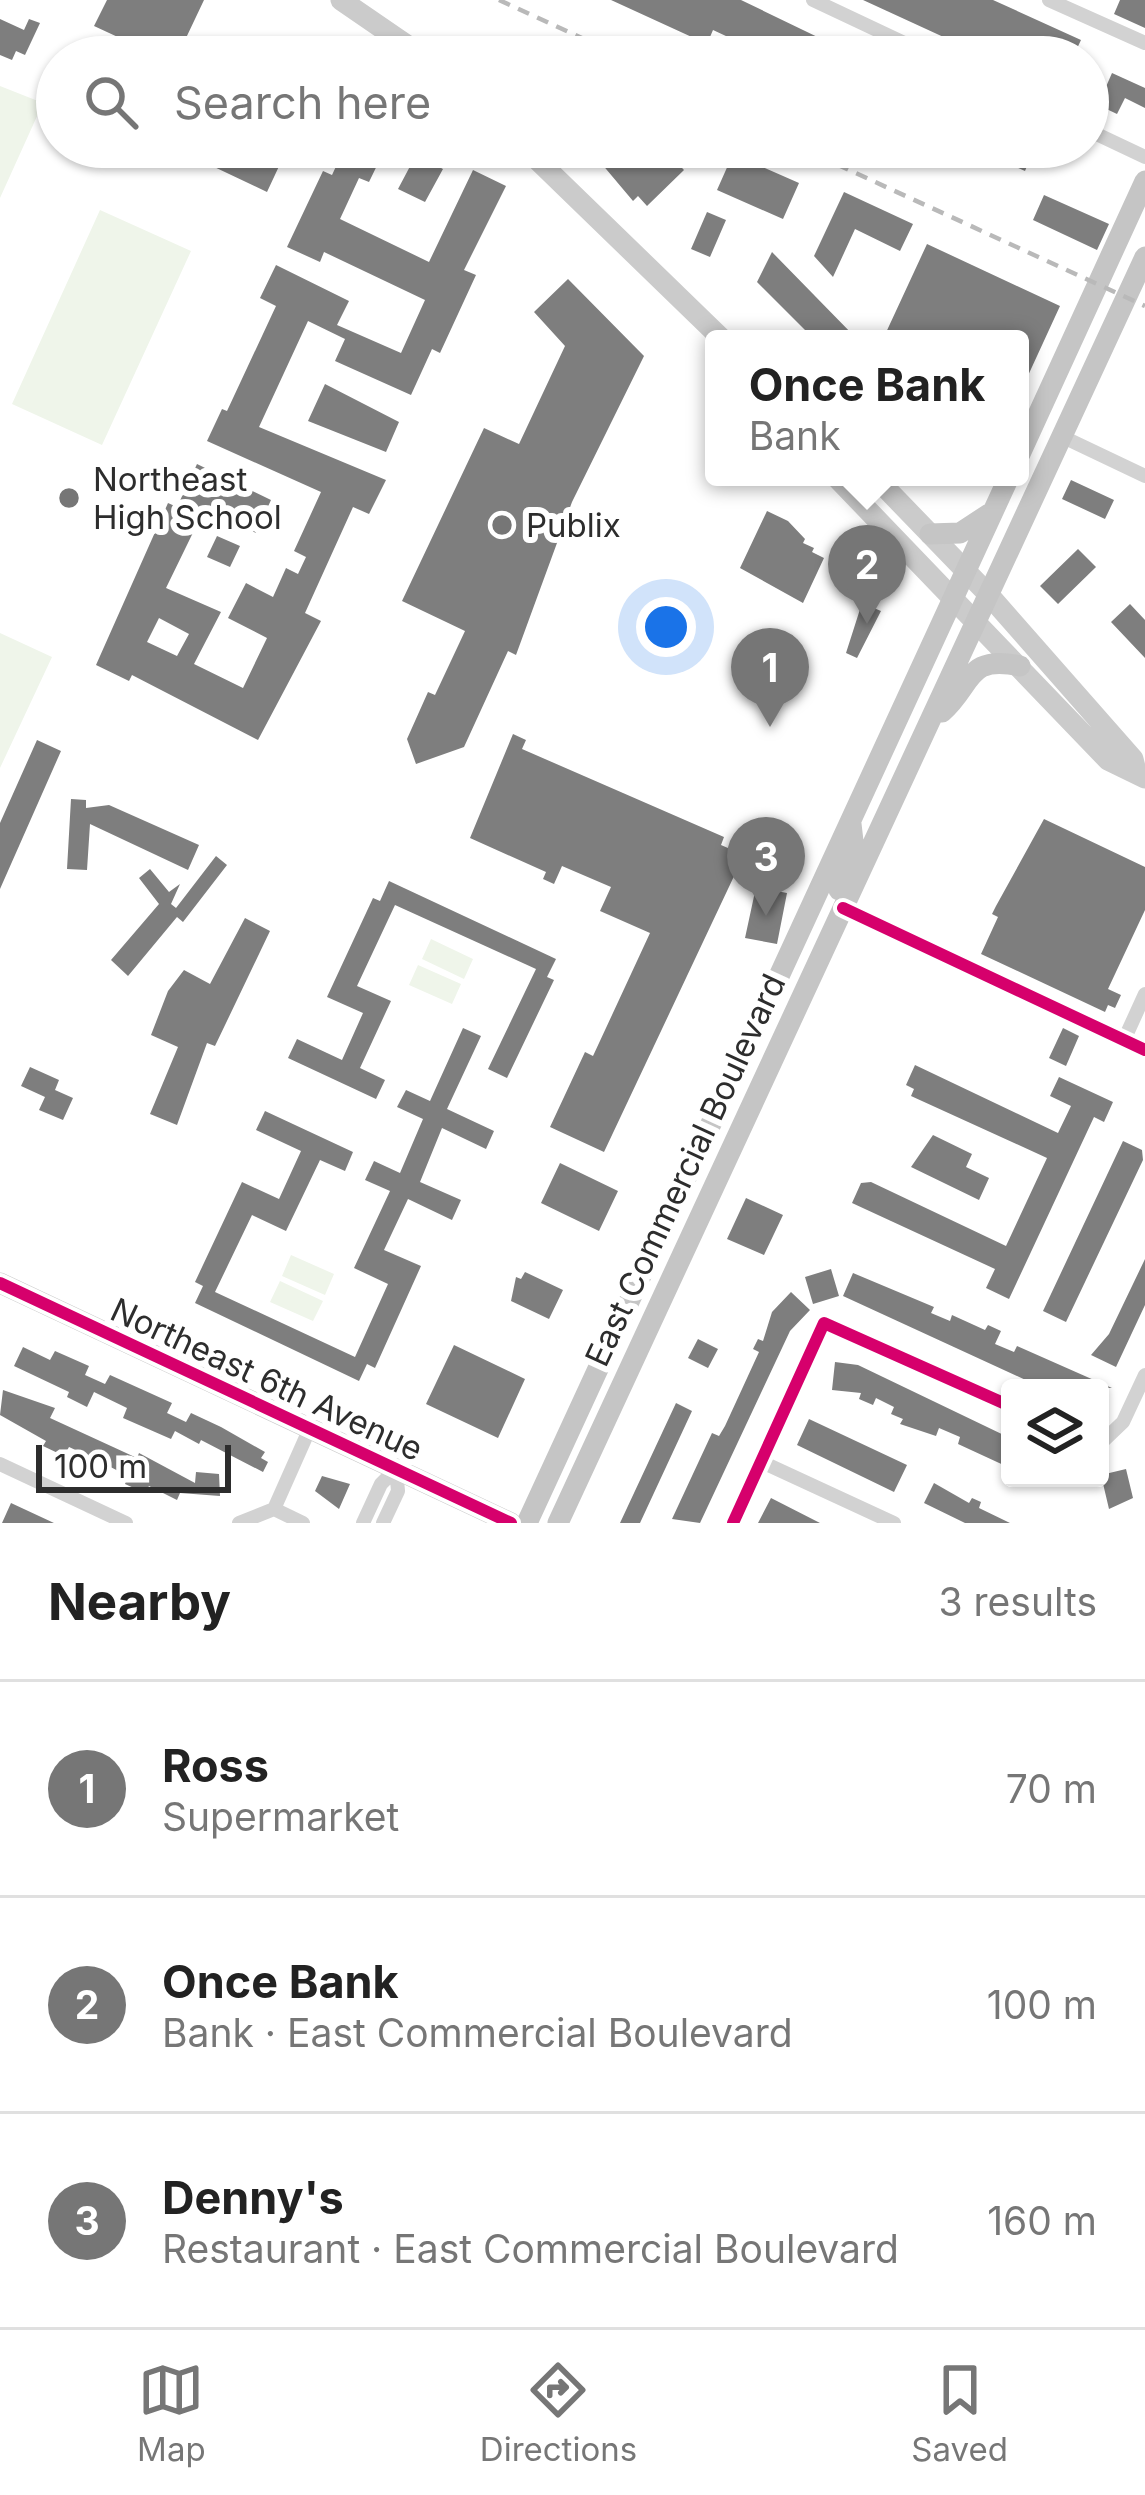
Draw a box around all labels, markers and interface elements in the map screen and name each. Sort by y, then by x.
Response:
search box [36,36,1109,168]
icon: search [78,69,144,135]
text: Search here [174,75,431,130]
popup [705,330,1029,486]
text: Once Bank [749,357,985,412]
text: Bank [749,412,841,459]
place label: Northeast High School [93,459,282,537]
marker: Northeast High School [56,485,82,511]
place label: Publix [526,505,621,545]
marker: Publix [489,512,515,538]
pin: 2 [828,525,906,624]
your location [636,597,696,657]
pin: 1 [731,628,809,727]
pin: 3 [727,817,805,916]
street label: East Commercial Boulevard [576,968,794,1372]
street label: Northeast 6th Avenue [105,1289,429,1469]
map controls [1001,1379,1109,1487]
button: layers [1001,1379,1109,1487]
scale bar [36,1439,231,1492]
text: 100 m [54,1446,147,1486]
text: Nearby [48,1571,231,1632]
text: 3 results [939,1578,1097,1625]
text: Ross [162,1738,269,1793]
text: 1 [79,1765,95,1812]
text: 70 m [1006,1765,1097,1812]
text: Supermarket [162,1793,399,1840]
text: Once Bank [162,1954,399,2009]
text: 2 [75,1981,99,2028]
text: 100 m [987,1981,1097,2028]
text: Bank · East Commercial Boulevard [162,2009,793,2056]
text: Denny's [162,2170,344,2225]
text: 3 [74,2197,100,2244]
text: 160 m [987,2197,1097,2244]
text: Restaurant · East Commercial Boulevard [162,2225,899,2272]
tab: Map [137,2357,206,2469]
tab: Directions [480,2357,637,2469]
tab: Saved [911,2357,1008,2469]

